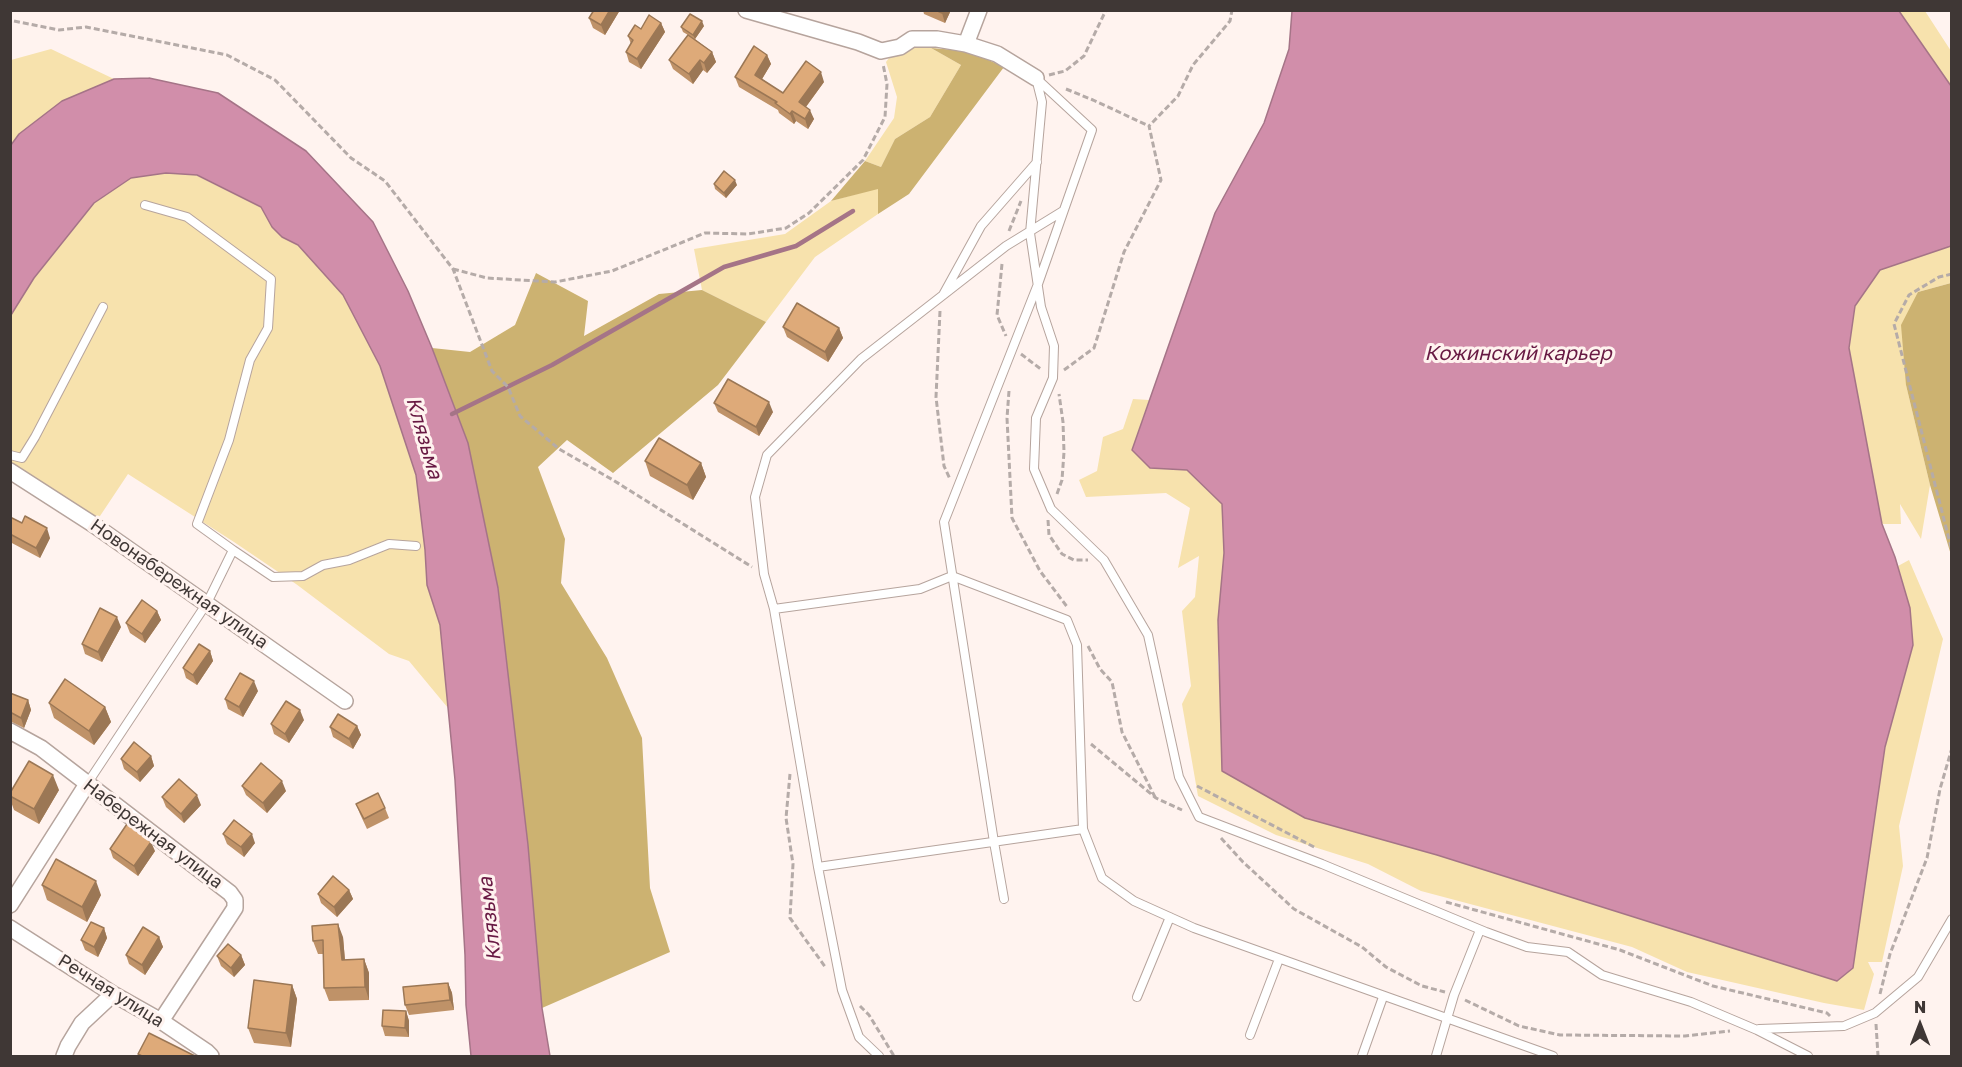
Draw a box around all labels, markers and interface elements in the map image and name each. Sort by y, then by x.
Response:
water label: Кожинский карьер [1425,342,1611,366]
water label: Клязьма [401,394,447,482]
street label: Новонабережная улица [86,514,272,654]
street label: Набережная улица [79,774,227,894]
water label: Клязьма [474,876,506,962]
street label: Речная улица [54,950,168,1032]
north arrow [1890,995,1950,1055]
text: N [1914,997,1926,1017]

